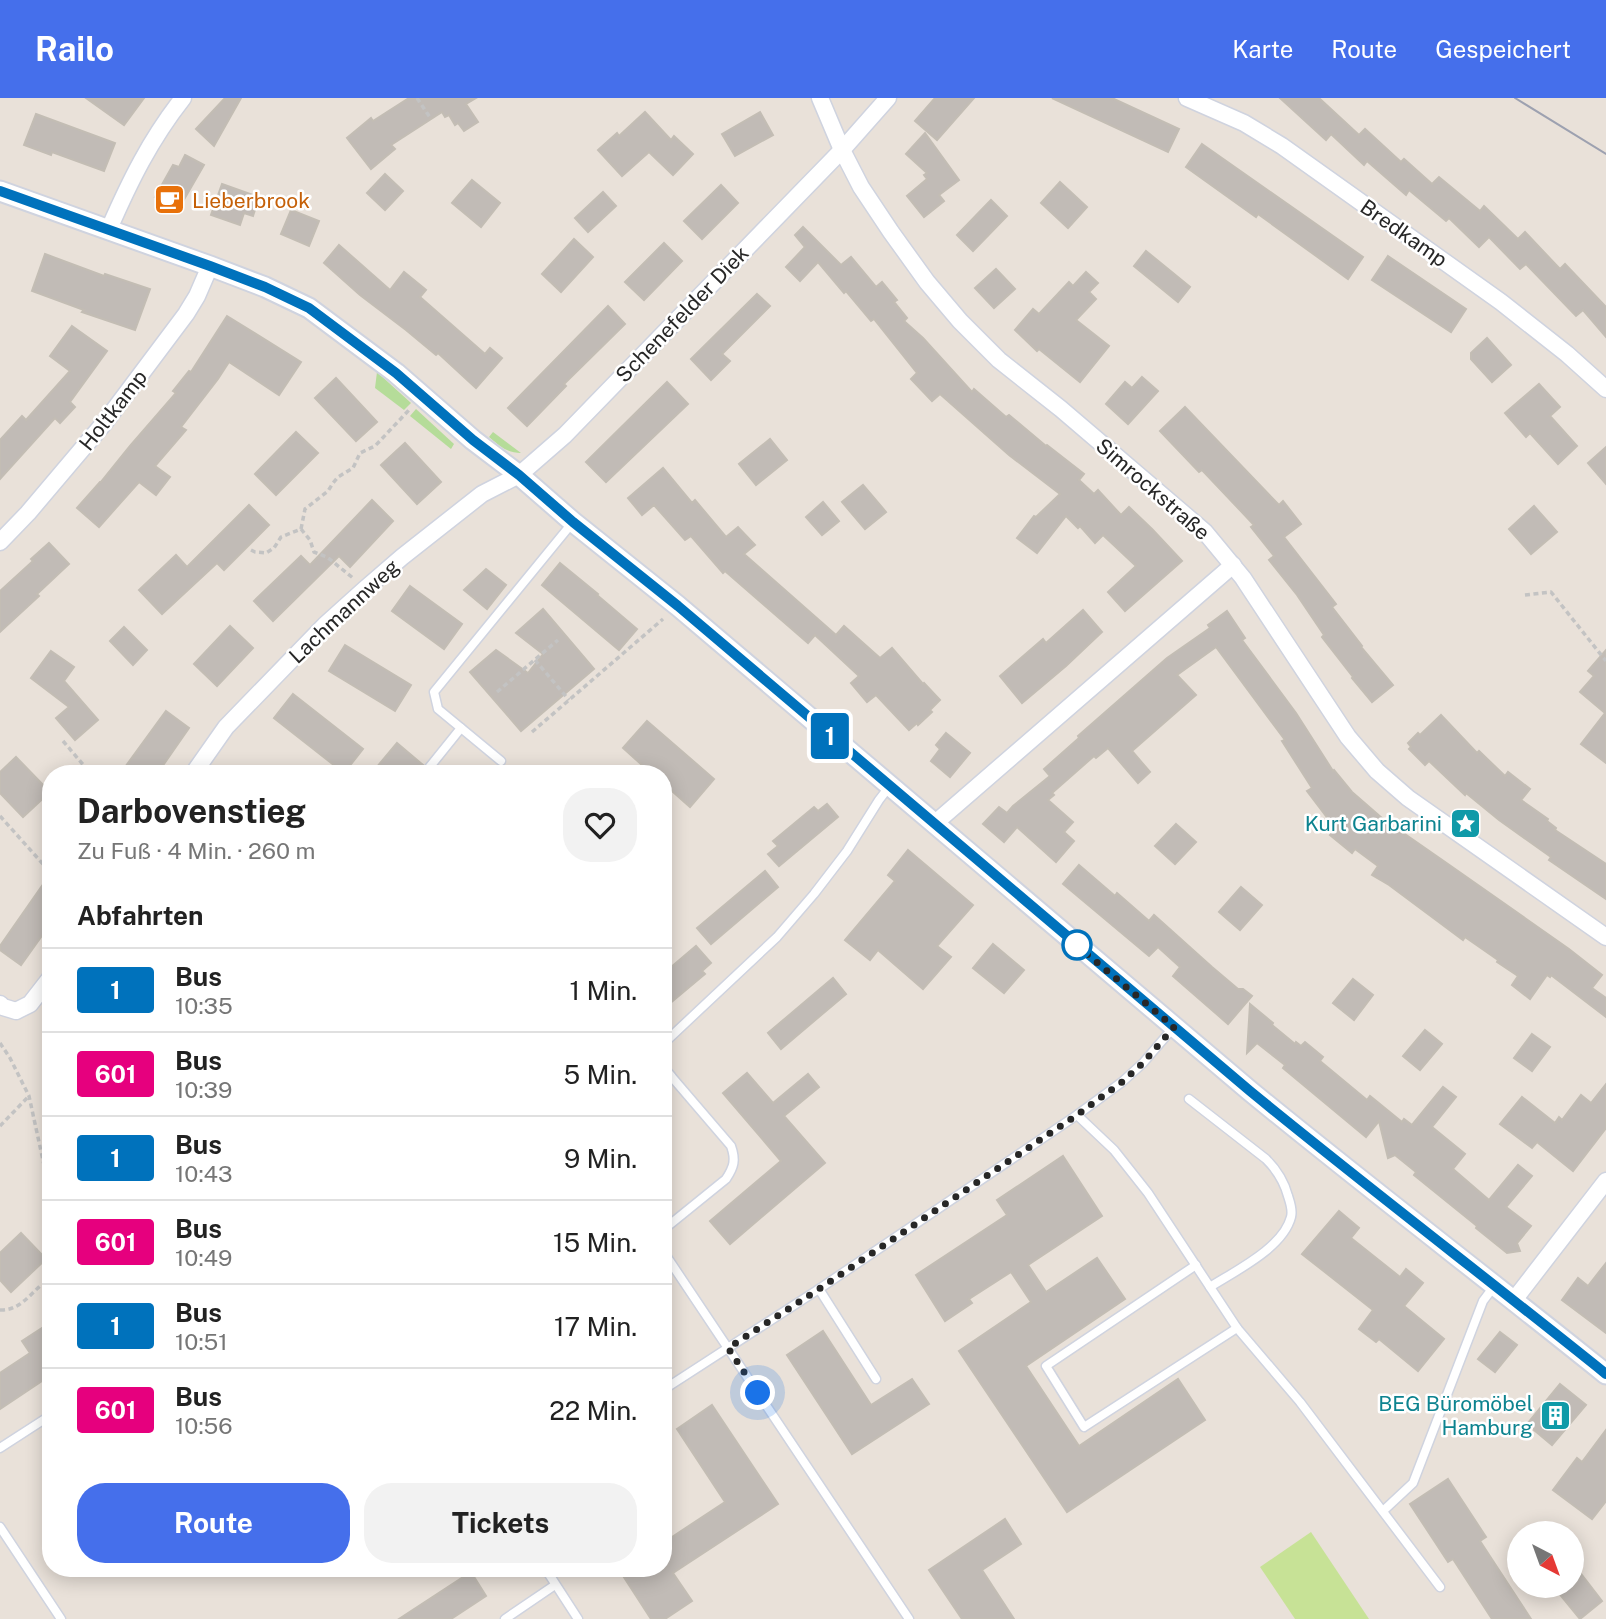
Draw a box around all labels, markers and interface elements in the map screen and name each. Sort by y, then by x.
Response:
text: Railo [35,30,114,68]
text: Karte [1232,35,1293,63]
text: Route [1331,35,1397,63]
text: Gespeichert [1435,35,1571,63]
cafe icon: Lieberbrook [152,183,186,217]
place label: Lieberbrook [192,188,310,213]
street label: Bredkamp [1356,194,1452,272]
street label: Schenefelder Diek [610,240,754,387]
street label: Holtkamp [74,365,152,455]
street label: Simrockstraße [1091,433,1215,545]
street label: Lachmannweg [284,554,404,668]
line badge: 1 [807,713,853,759]
text: 1 [825,722,835,750]
button: heart [563,788,637,862]
text: Darbovenstieg [77,792,306,830]
place icon: Kurt Garbarini [1448,806,1482,840]
place label: Kurt Garbarini [1305,811,1442,836]
text: Zu Fuß · 4 Min. · 260 m [77,837,316,864]
text: Abfahrten [77,900,203,931]
unlabelled marker [1062,930,1092,960]
text: Bus [175,961,222,992]
text: 1 Min. [570,975,637,1006]
text: 1 [110,976,121,1004]
text: 10:35 [175,992,233,1019]
text: Bus [175,1045,222,1076]
text: 5 Min. [564,1059,637,1090]
text: 601 [95,1060,136,1088]
text: 10:39 [175,1076,232,1103]
text: Bus [175,1129,222,1160]
text: 9 Min. [564,1143,637,1174]
text: 1 [110,1144,121,1172]
text: 10:43 [175,1160,232,1187]
text: Bus [175,1213,222,1244]
text: 15 Min. [553,1227,637,1258]
text: 601 [95,1228,136,1256]
text: 10:49 [175,1244,232,1271]
text: Bus [175,1297,222,1328]
text: 17 Min. [554,1311,637,1342]
text: 1 [110,1312,121,1340]
text: 10:51 [175,1328,228,1355]
your location [740,1375,775,1410]
text: Bus [175,1381,222,1412]
place label: BEG Büromöbel Hamburg [1378,1391,1533,1440]
text: 22 Min. [549,1395,637,1426]
text: 601 [95,1396,136,1424]
building icon: BEG Büromöbel Hamburg [1539,1398,1573,1432]
text: 10:56 [175,1412,233,1439]
button: Route [77,1483,350,1563]
button: Tickets [364,1483,637,1563]
north arrow [1507,1521,1584,1598]
map controls [1507,1521,1584,1598]

